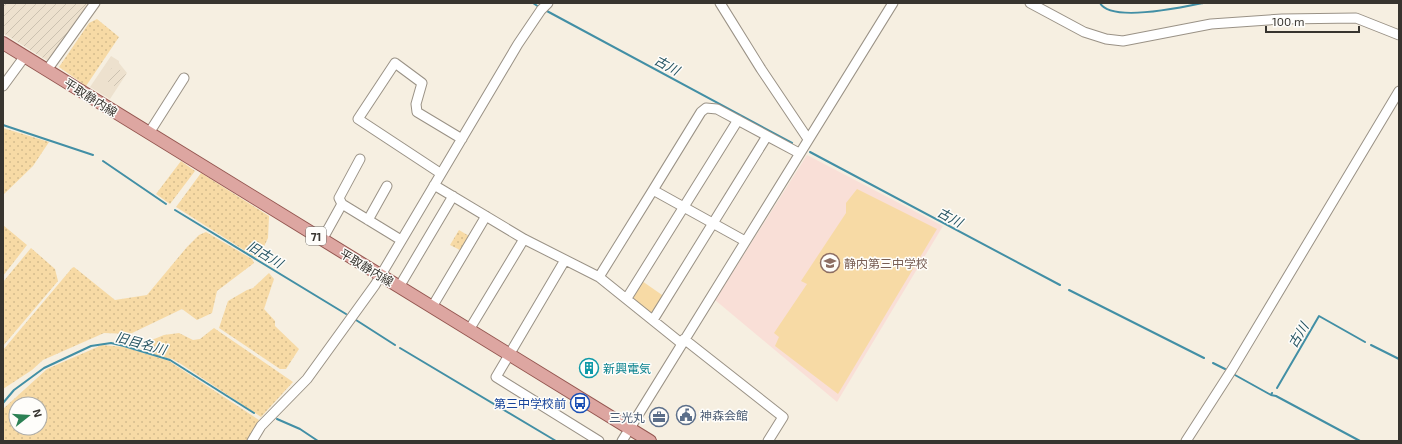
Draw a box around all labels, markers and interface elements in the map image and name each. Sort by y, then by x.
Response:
scale bar [1266,8,1359,34]
text: 100 m [1272,14,1304,28]
water label: 古川 [652,52,684,79]
street label: 平取静内線 [62,75,120,119]
water label: 古川 [935,204,967,231]
road number: 71 [306,227,326,245]
water label: 旧古川 [244,237,288,272]
street label: 平取静内線 [338,246,396,288]
school or university icon: 静内第三中学校 [819,252,841,274]
place label: 静内第三中学校 [844,256,928,270]
water label: 古川 [1284,318,1313,350]
water label: 旧目名川 [114,329,170,358]
building icon: 新興電気 [578,357,600,379]
place label: 新興電気 [603,361,651,375]
bus stop icon: 第三中学校前 [569,392,591,414]
north arrow [8,396,48,436]
place label: 第三中学校前 [494,396,566,410]
public building icon: 神森会館 [675,404,697,426]
office icon: 三光丸 [648,406,670,428]
text: N [31,407,45,419]
place label: 神森会館 [700,408,748,422]
place label: 三光丸 [609,410,645,424]

